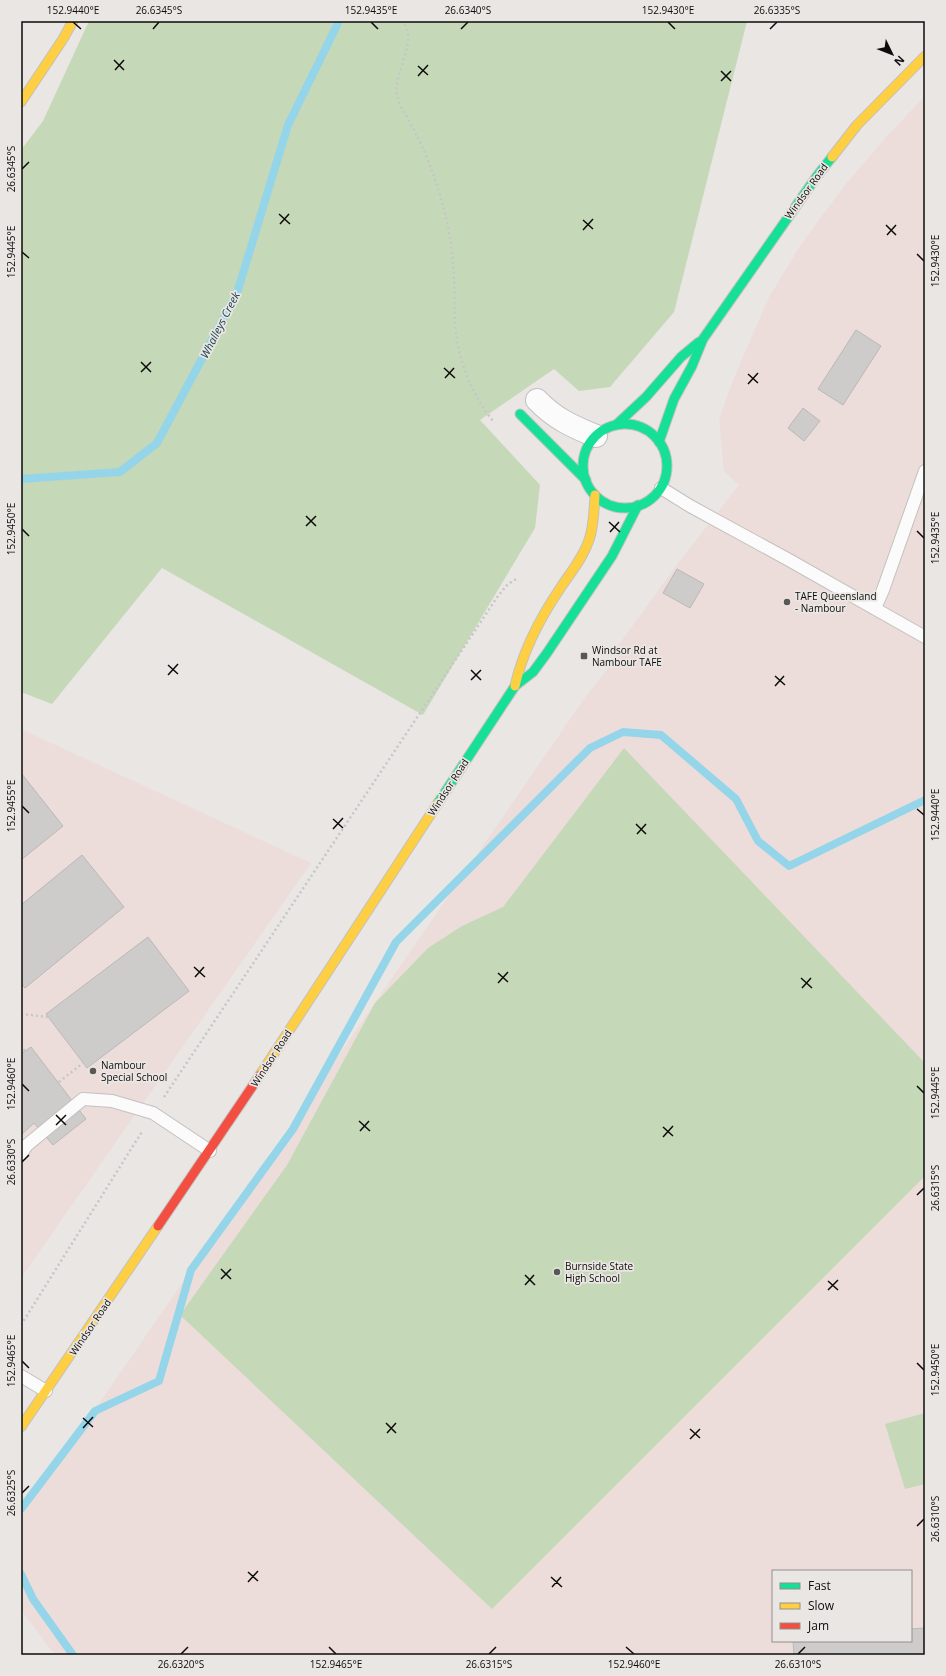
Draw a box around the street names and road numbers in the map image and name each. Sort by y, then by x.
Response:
street label: Windsor Road [781,160,831,222]
street label: Windsor Road [424,756,472,818]
street label: Windsor Road [247,1027,295,1089]
street label: Windsor Road [66,1296,114,1358]

